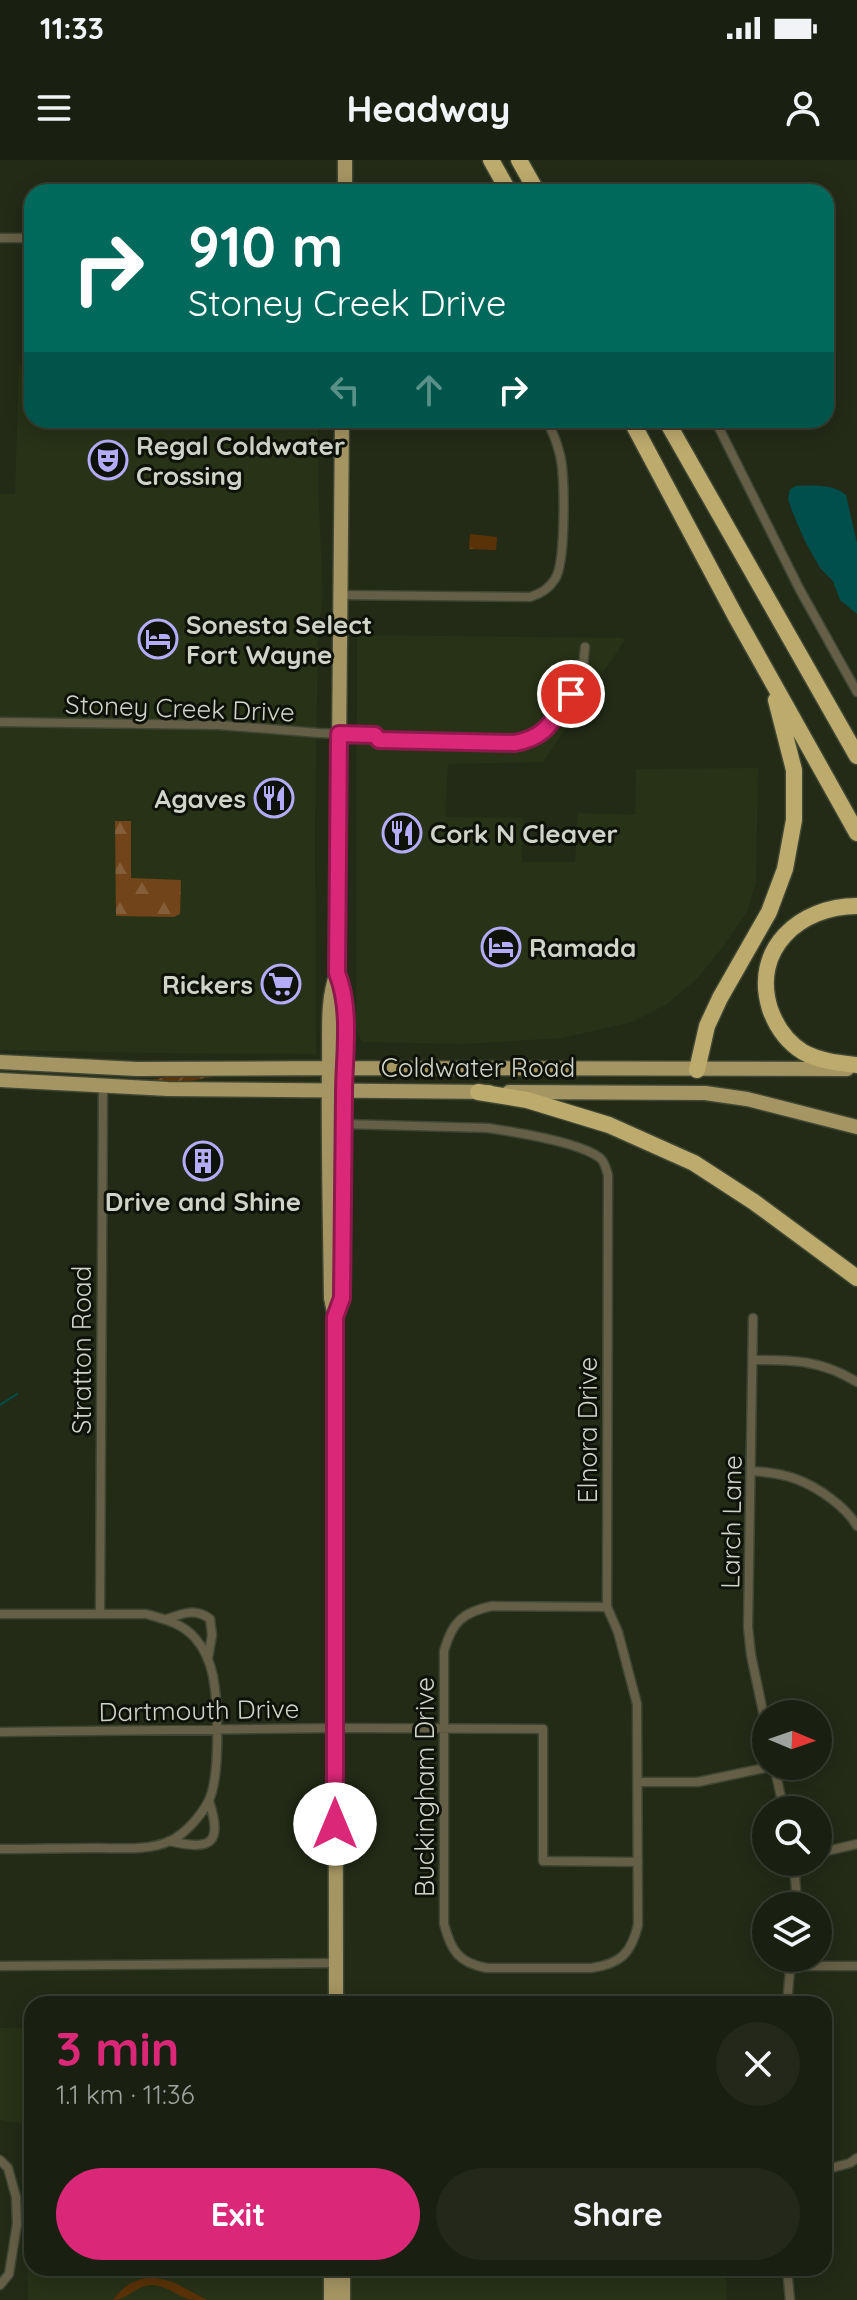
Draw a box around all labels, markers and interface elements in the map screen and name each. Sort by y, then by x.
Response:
text: 11:33 [40,9,104,47]
icon: menu [32,86,76,130]
text: Headway [346,86,511,131]
icon: person [781,86,825,130]
text: 910 m [188,211,343,281]
icon: right [56,216,160,320]
text: Stoney Creek Drive [188,280,506,325]
icon: left [323,368,367,412]
icon: ahead [407,368,451,412]
icon: right [491,368,535,412]
place label: Regal Coldwater Crossing [136,429,345,492]
theatre icon: Regal Coldwater Crossing [87,439,129,481]
place label: Sonesta Select Fort Wayne [186,608,372,671]
hotel icon: Sonesta Select Fort Wayne [137,618,179,660]
pin [537,660,605,728]
icon: arrive [549,672,593,716]
street label: Stoney Creek Drive [65,687,295,729]
restaurant icon: Agaves [253,777,295,819]
place label: Agaves [155,782,246,815]
restaurant icon: Cork N Cleaver [381,812,423,854]
place label: Cork N Cleaver [430,817,618,850]
hotel icon: Ramada [480,926,522,968]
place label: Ramada [529,931,636,964]
supermarket icon: Rickers [260,963,302,1005]
place label: Rickers [162,968,253,1001]
street label: Coldwater Road [381,1051,575,1084]
building icon: Drive and Shine [182,1140,224,1182]
place label: Drive and Shine [105,1185,301,1218]
street label: Stratton Road [65,1266,98,1434]
street label: Elnora Drive [571,1357,604,1503]
street label: Larch Lane [713,1455,749,1589]
street label: Buckingham Drive [408,1677,441,1897]
street label: Dartmouth Drive [98,1692,300,1728]
north arrow [752,1700,832,1780]
map controls [752,1700,832,1972]
position arrow [293,1782,377,1866]
button: search [752,1796,832,1876]
button: layers [752,1892,832,1972]
text: 3 min [56,2018,179,2078]
button: close [716,2022,800,2106]
text: 1.1 km · 11:36 [56,2078,195,2111]
button: Exit [56,2168,420,2260]
button: Share [436,2168,800,2260]

